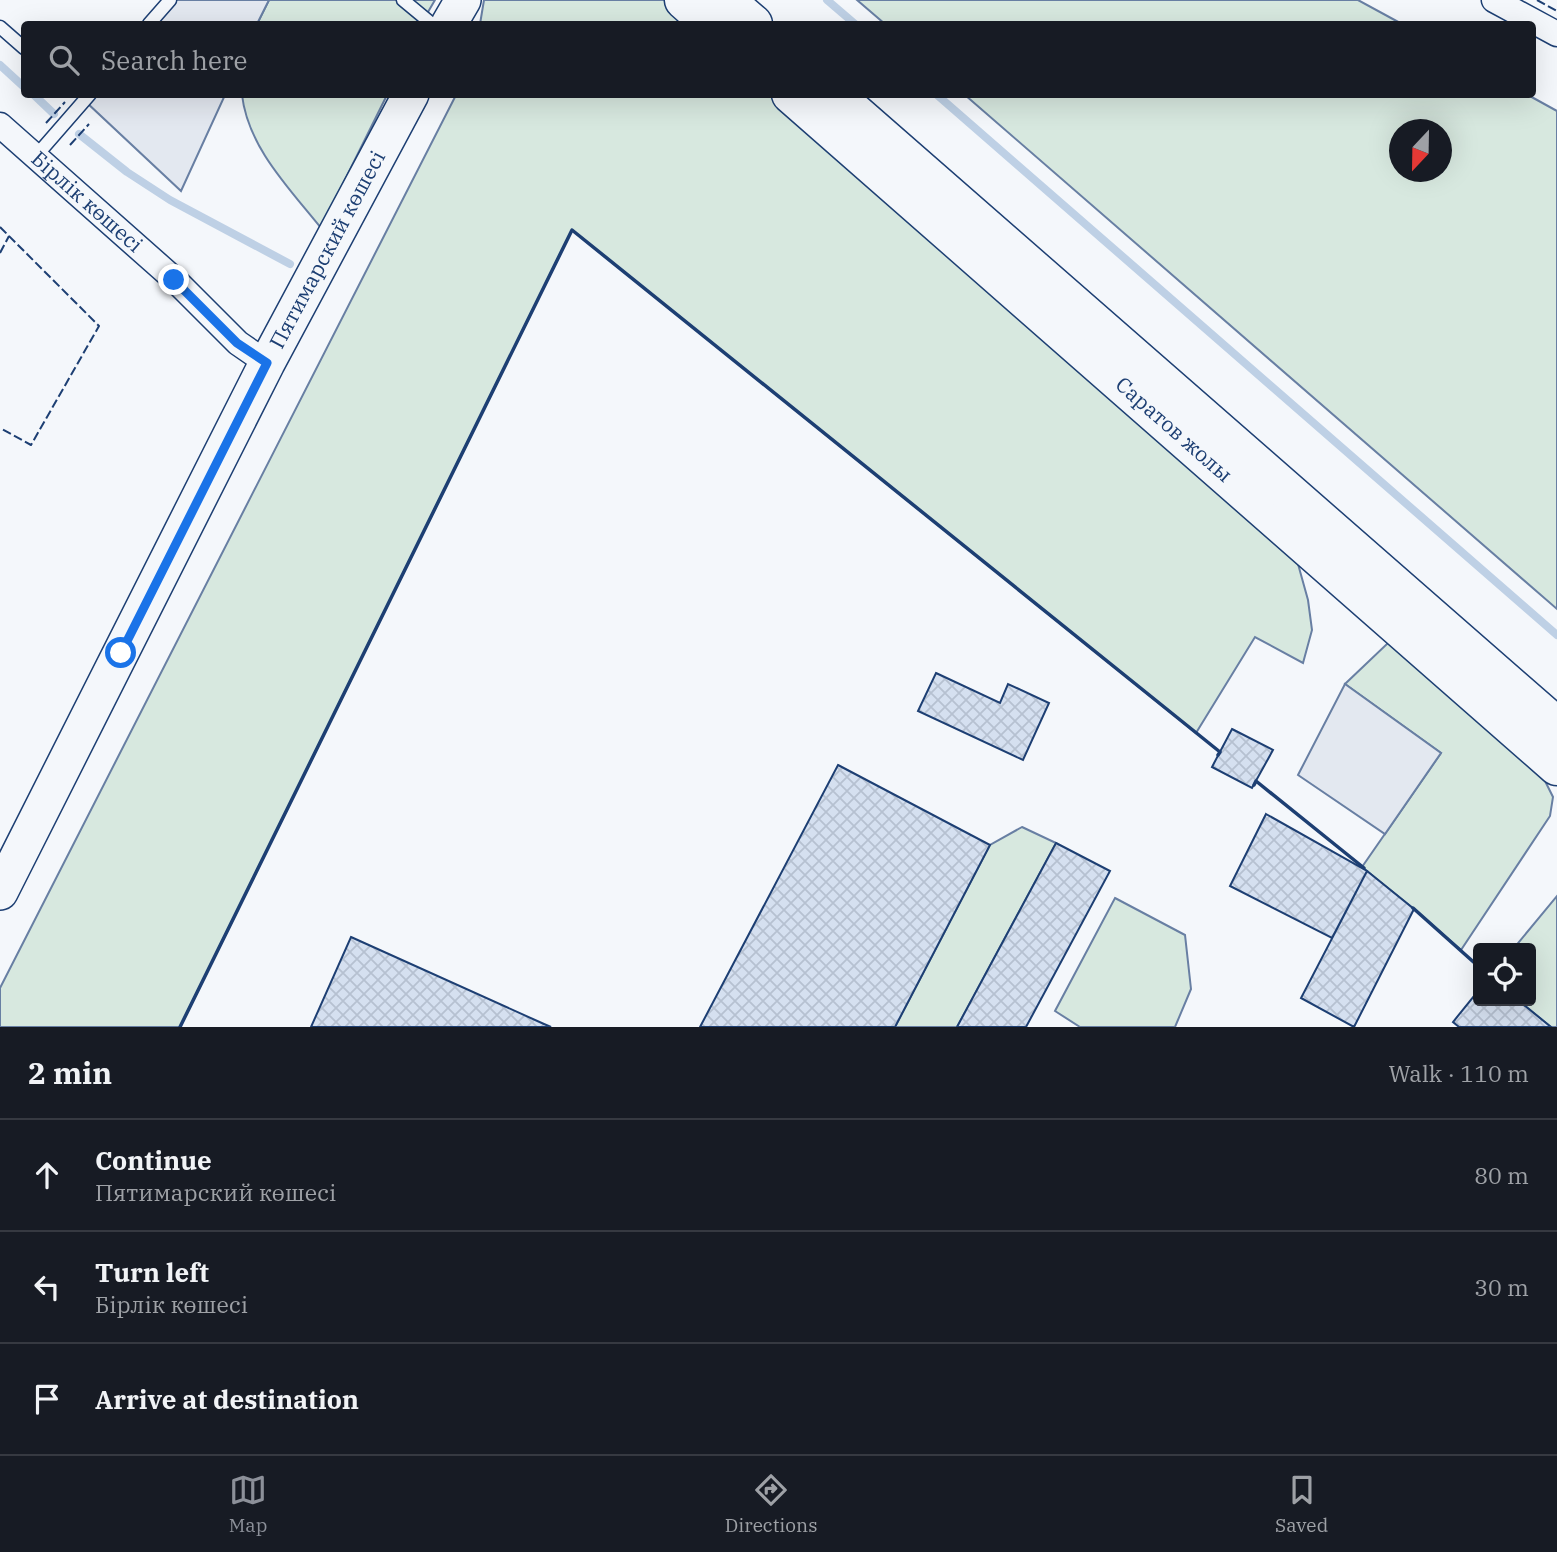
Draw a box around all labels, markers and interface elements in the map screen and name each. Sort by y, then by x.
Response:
search box [21,21,1536,98]
icon: search [45,41,83,79]
text: Search here [101,43,247,77]
north arrow [1389,119,1452,182]
street label: Бірлік көшесі [26,144,149,258]
street label: Пятимарский көшесі [262,146,391,353]
route end [158,264,189,295]
street label: Саратов жолы [1110,370,1239,488]
route start [105,637,136,668]
map controls [1473,943,1536,1006]
button: locate [1473,943,1536,1006]
text: 2 min [28,1053,112,1092]
text: Walk · 110 m [1388,1058,1529,1088]
text: Continue [95,1143,212,1177]
icon: ahead [28,1156,66,1194]
text: 80 m [1474,1160,1529,1190]
text: Пятимарский көшесі [95,1177,336,1207]
text: Turn left [95,1255,209,1289]
icon: left [28,1268,66,1306]
text: 30 m [1474,1272,1529,1302]
text: Бірлік көшесі [95,1289,248,1319]
icon: arrive [28,1380,66,1418]
text: Arrive at destination [95,1382,359,1416]
tab: Map [229,1471,267,1537]
tab: Directions [725,1471,818,1537]
tab: Saved [1275,1471,1328,1537]

